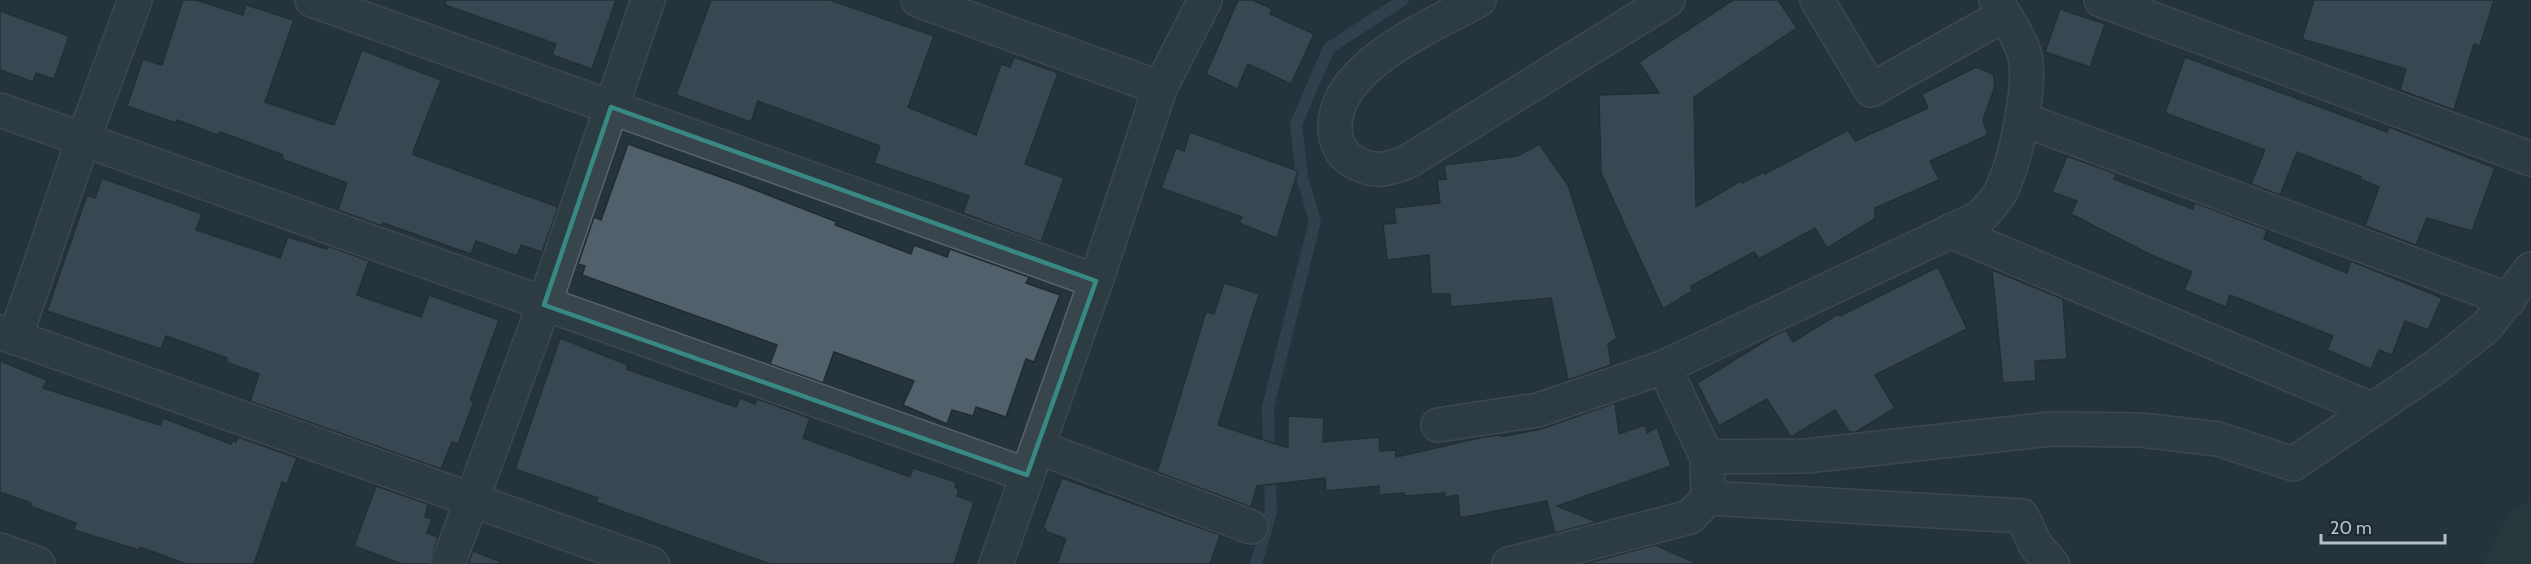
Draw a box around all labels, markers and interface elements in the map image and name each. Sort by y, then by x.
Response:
scale bar [2321,507,2446,545]
text: 20 m [2330,517,2372,539]

